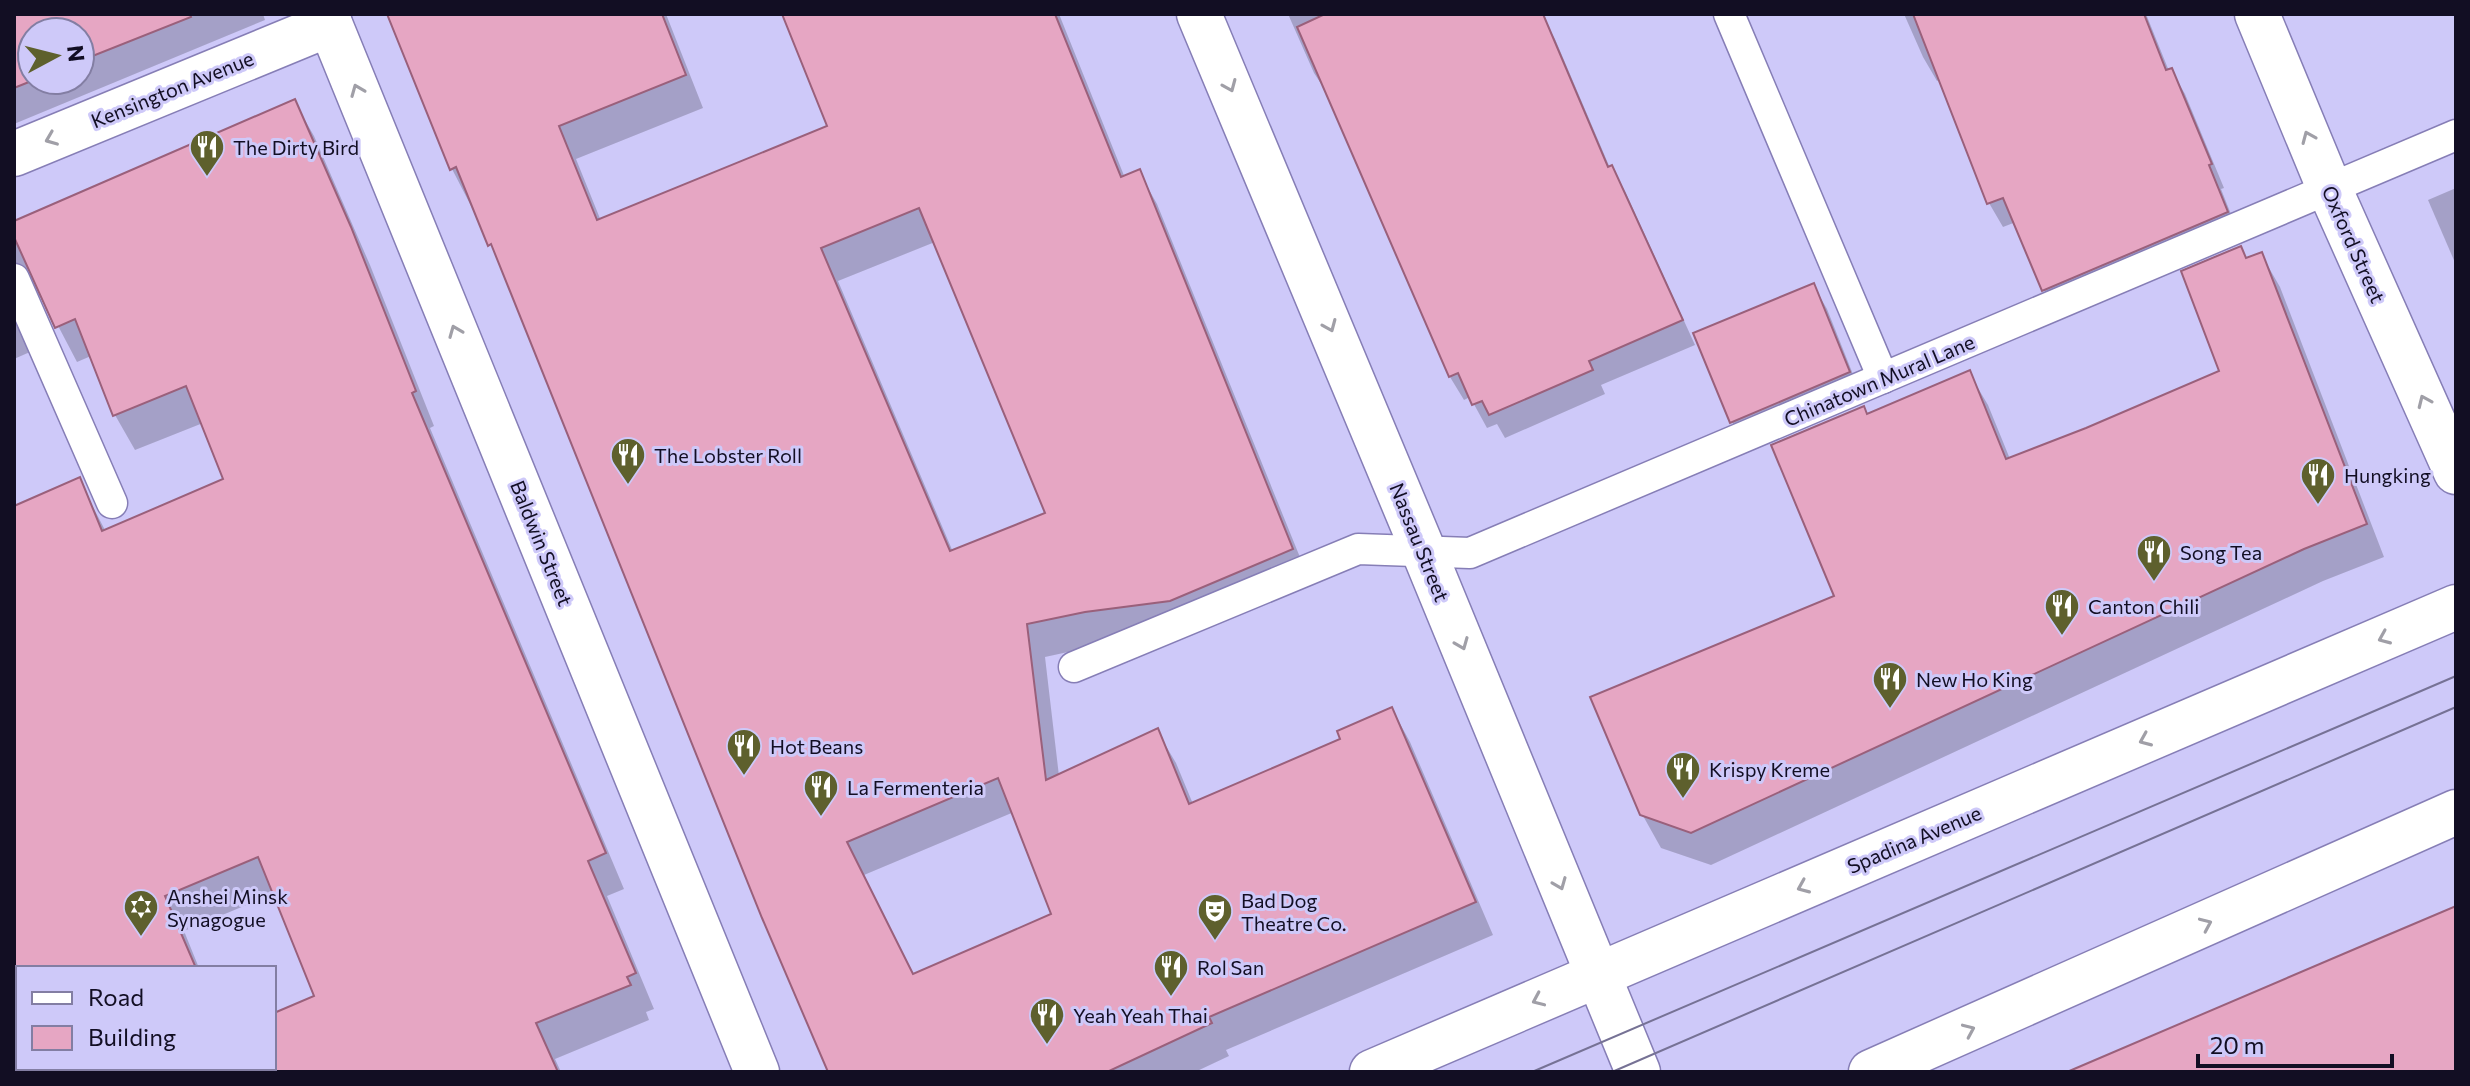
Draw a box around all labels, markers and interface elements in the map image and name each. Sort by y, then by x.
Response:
north arrow [16,16,96,96]
text: N [62,44,91,63]
street label: Kensington Avenue [87,45,257,133]
one-way arrow [1220,78,1236,92]
one-way arrow [350,84,366,98]
restaurant icon: The Dirty Bird [188,128,226,178]
one-way arrow [45,129,59,145]
one-way arrow [2302,131,2318,146]
place label: The Dirty Bird [233,135,359,159]
street label: Oxford Street [2317,182,2391,306]
one-way arrow [1320,318,1336,332]
one-way arrow [448,325,464,339]
street label: Chinatown Mural Lane [1780,329,1978,431]
one-way arrow [2418,395,2434,409]
restaurant icon: The Lobster Roll [609,436,647,486]
place label: The Lobster Roll [654,443,802,467]
restaurant icon: Hungking [2299,456,2337,506]
place label: Hungking [2344,463,2431,487]
street label: Baldwin Street [506,477,578,609]
street label: Nassau Street [1385,479,1455,605]
restaurant icon: Song Tea [2135,533,2173,583]
place label: Song Tea [2180,540,2262,564]
restaurant icon: Canton Chili [2043,587,2081,637]
place label: Canton Chili [2088,594,2199,618]
one-way arrow [2378,629,2392,645]
one-way arrow [1452,635,1468,650]
restaurant icon: New Ho King [1871,660,1909,710]
place label: New Ho King [1916,667,2033,691]
restaurant icon: Hot Beans [725,727,763,777]
one-way arrow [2139,731,2153,747]
place label: Hot Beans [770,734,863,758]
restaurant icon: Krispy Kreme [1664,750,1702,800]
place label: Krispy Kreme [1709,757,1830,781]
restaurant icon: La Fermenteria [802,768,840,818]
place label: La Fermenteria [847,775,984,799]
street label: Spadina Avenue [1843,800,1985,878]
one-way arrow [1550,876,1566,890]
one-way arrow [1797,877,1811,893]
place label: Anshei Minsk Synagogue [167,884,288,931]
synagogue icon: Anshei Minsk Synagogue [122,888,160,938]
place label: Bad Dog Theatre Co. [1241,888,1346,935]
theatre icon: Bad Dog Theatre Co. [1196,892,1234,942]
one-way arrow [2198,918,2212,934]
restaurant icon: Rol San [1152,948,1190,998]
place label: Rol San [1197,955,1264,979]
legend [16,966,276,1070]
text: Road [88,982,144,1011]
one-way arrow [1532,990,1547,1006]
restaurant icon: Yeah Yeah Thai [1028,996,1066,1046]
place label: Yeah Yeah Thai [1073,1003,1208,1027]
scale bar [2198,1018,2392,1068]
text: Building [88,1022,176,1051]
one-way arrow [1960,1024,1975,1040]
text: 20 m [2210,1030,2264,1059]

